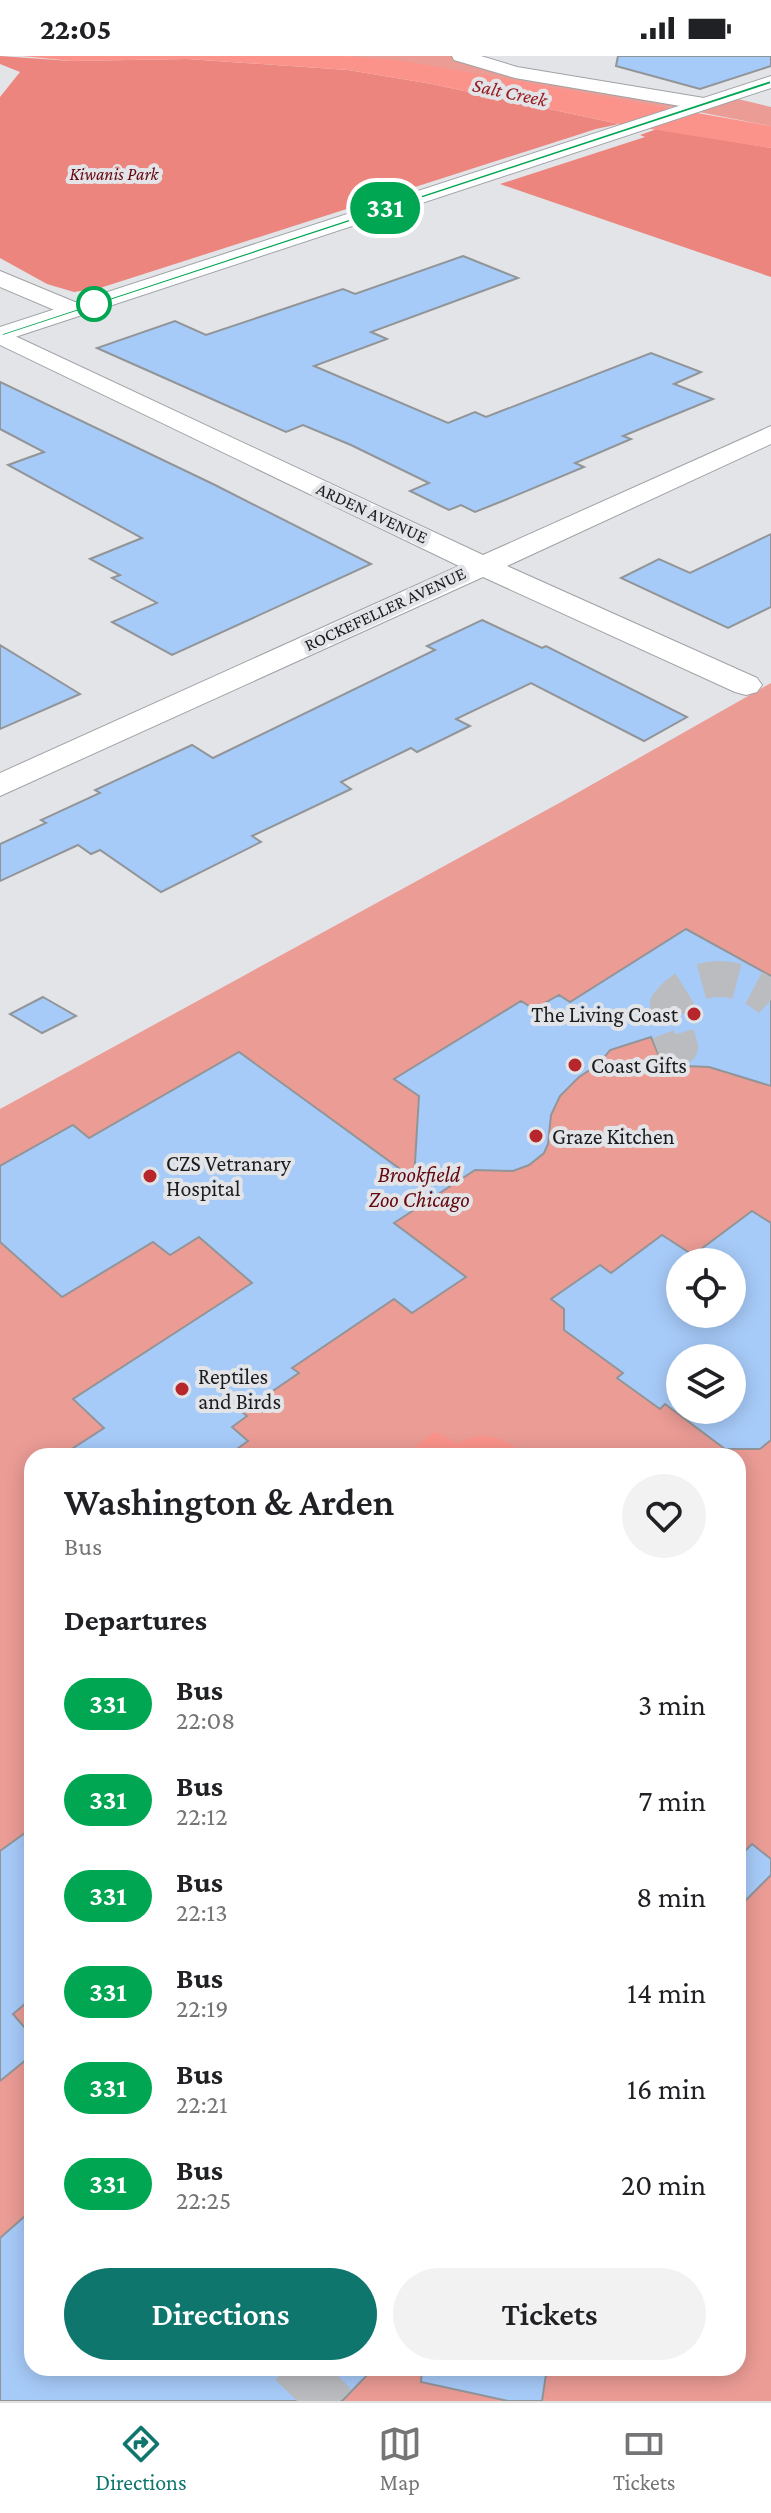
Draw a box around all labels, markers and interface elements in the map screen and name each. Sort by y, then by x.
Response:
text: 22:05 [40,12,111,45]
water label: Salt Creek [471,73,550,111]
park label: Kiwanis Park [70,164,160,184]
line badge: 331 [339,182,431,234]
text: 331 [366,192,404,223]
unlabelled marker [77,287,111,321]
street label: ARDEN AVENUE [313,478,431,548]
street label: ROCKEFELLER AVENUE [301,563,469,655]
place label: The Living Coast [531,1002,679,1027]
marker: The Living Coast [685,1005,703,1023]
place label: Coast Gifts [591,1053,687,1078]
marker: Coast Gifts [566,1056,584,1074]
place label: Graze Kitchen [552,1124,675,1149]
marker: Graze Kitchen [527,1127,545,1145]
place label: CZS Vetranary Hospital [166,1151,292,1201]
park label: Brookfield Zoo Chicago [368,1162,470,1212]
marker: CZS Vetranary Hospital [141,1167,159,1185]
map controls [666,1248,746,1424]
button: locate [666,1248,746,1328]
button: layers [666,1344,746,1424]
place label: Reptiles and Birds [198,1364,281,1414]
marker: Reptiles and Birds [173,1380,191,1398]
button: heart [622,1474,706,1558]
text: Washington & Arden [64,1481,394,1523]
text: Bus [64,1532,102,1561]
text: Departures [64,1603,207,1636]
text: Bus [176,1673,223,1706]
text: 331 [89,1688,127,1719]
text: 3 min [638,1688,706,1721]
text: 22:08 [176,1706,235,1735]
text: Bus [176,1769,223,1802]
text: 331 [89,1784,127,1815]
text: 7 min [638,1784,706,1817]
text: 22:12 [176,1802,228,1831]
text: Bus [176,1865,223,1898]
text: 331 [89,1880,127,1911]
text: 8 min [636,1880,706,1913]
text: 22:13 [176,1898,228,1927]
text: Bus [176,1961,223,1994]
text: 331 [89,1976,127,2007]
text: 14 min [627,1976,706,2009]
text: 22:19 [176,1994,228,2023]
text: Bus [176,2057,223,2090]
text: 331 [89,2072,127,2103]
text: 16 min [627,2072,706,2105]
text: 22:21 [176,2090,228,2119]
text: Bus [176,2153,223,2186]
text: 331 [89,2168,127,2199]
text: 20 min [621,2168,706,2201]
text: 22:25 [176,2186,231,2215]
button: Directions [64,2268,377,2360]
button: Tickets [393,2268,706,2360]
tab: Directions [96,2422,187,2495]
tab: Map [378,2422,422,2495]
tab: Tickets [613,2422,675,2495]

